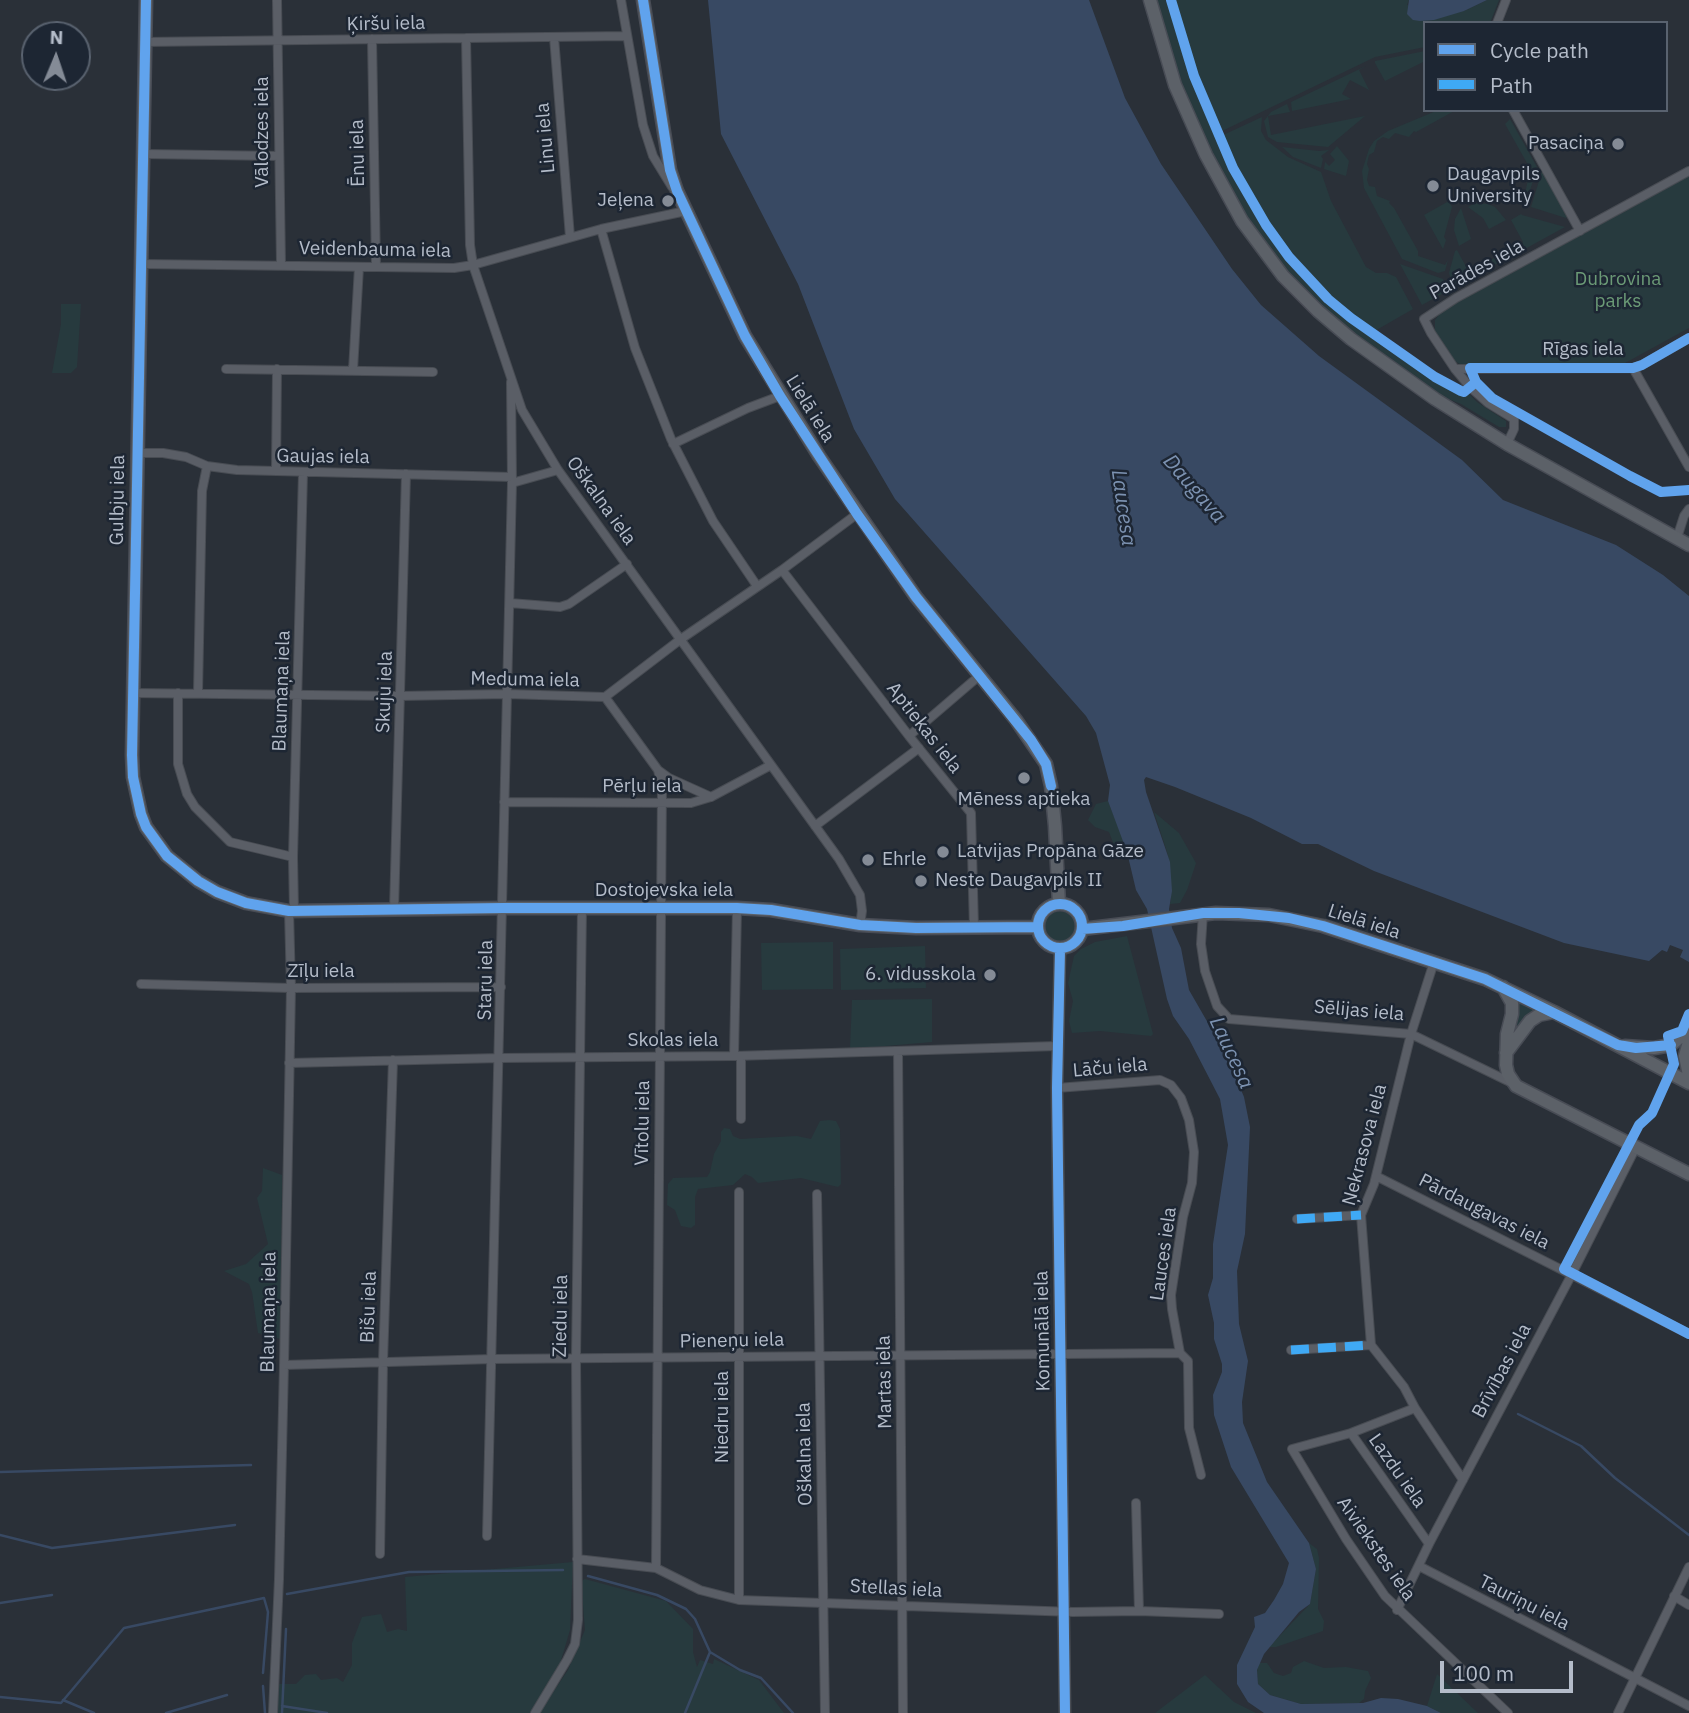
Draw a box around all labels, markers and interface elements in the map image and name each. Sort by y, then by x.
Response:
street label: Ķiršu iela [346,12,426,36]
north arrow [21,21,91,91]
legend [1423,21,1668,112]
text: N [49,25,64,49]
text: Cycle path [1490,36,1589,64]
text: Path [1490,71,1533,99]
street label: Vālodzes iela [252,76,274,188]
street label: Linu iela [532,102,560,174]
street label: Ēnu iela [346,119,370,187]
place label: Pasaciņa [1528,133,1604,155]
marker: Pasaciņa [1610,136,1626,152]
place label: Daugavpils University [1447,164,1540,208]
marker: Daugavpils University [1425,178,1441,194]
place label: Jeļena [597,190,654,212]
marker: Jeļena [660,193,676,209]
street label: Parādes iela [1426,235,1528,305]
street label: Veidenbauma iela [299,237,451,263]
park label: Dubrovina parks [1575,269,1661,313]
street label: Rīgas iela [1542,339,1624,361]
street label: Lielā iela [780,371,840,447]
street label: Gaujas iela [276,445,370,469]
water label: Daugava [1157,450,1231,528]
street label: Oškalna iela [561,452,641,550]
street label: Gulbju iela [106,454,130,546]
water label: Laucesa [1105,468,1141,548]
street label: Blaumaņa iela [268,630,296,752]
street label: Skuju iela [372,651,398,733]
street label: Meduma iela [470,668,580,692]
street label: Aptiekas iela [881,678,967,778]
marker: Mēness aptieka [1016,770,1032,786]
street label: Pērļu iela [602,776,682,798]
place label: Mēness aptieka [958,789,1090,811]
place label: Latvijas Propāna Gāze [957,841,1144,863]
marker: Latvijas Propāna Gāze [935,844,951,860]
place label: Ehrle [882,849,926,871]
marker: Ehrle [860,852,876,868]
place label: Neste Daugavpils II [935,870,1102,892]
marker: Neste Daugavpils II [913,873,929,889]
street label: Dostojevska iela [595,880,733,902]
street label: Lielā iela [1325,900,1403,944]
street label: Staru iela [474,940,498,1020]
street label: Zīļu iela [287,961,355,983]
place label: 6. vidusskola [865,964,976,986]
marker: 6. vidusskola [982,967,998,983]
street label: Sēlijas iela [1313,996,1405,1026]
water label: Laucesa [1203,1013,1259,1093]
street label: Skolas iela [628,1030,718,1052]
street label: Lāču iela [1072,1053,1148,1083]
street label: Vītolu iela [631,1080,655,1166]
street label: Ņekrasova iela [1338,1082,1392,1208]
street label: Pārdaugavas iela [1415,1169,1553,1255]
street label: Lauces iela [1146,1206,1182,1302]
street label: Blaumaņa iela [257,1251,281,1373]
street label: Komunālā iela [1031,1270,1055,1392]
street label: Bišu iela [356,1271,382,1343]
street label: Ziedu iela [549,1274,573,1358]
street label: Brīvības iela [1468,1320,1536,1422]
street label: Pieneņu iela [680,1329,784,1353]
street label: Martas iela [873,1335,897,1429]
street label: Niedru iela [712,1371,734,1463]
street label: Oškalna iela [793,1402,817,1506]
street label: Lazdu iela [1363,1430,1431,1512]
street label: Aiviekstes iela [1332,1493,1420,1605]
street label: Tauriņu iela [1475,1570,1573,1636]
street label: Stellas iela [849,1575,943,1603]
scale bar [1444,1646,1577,1690]
text: 100 m [1453,1659,1514,1687]

